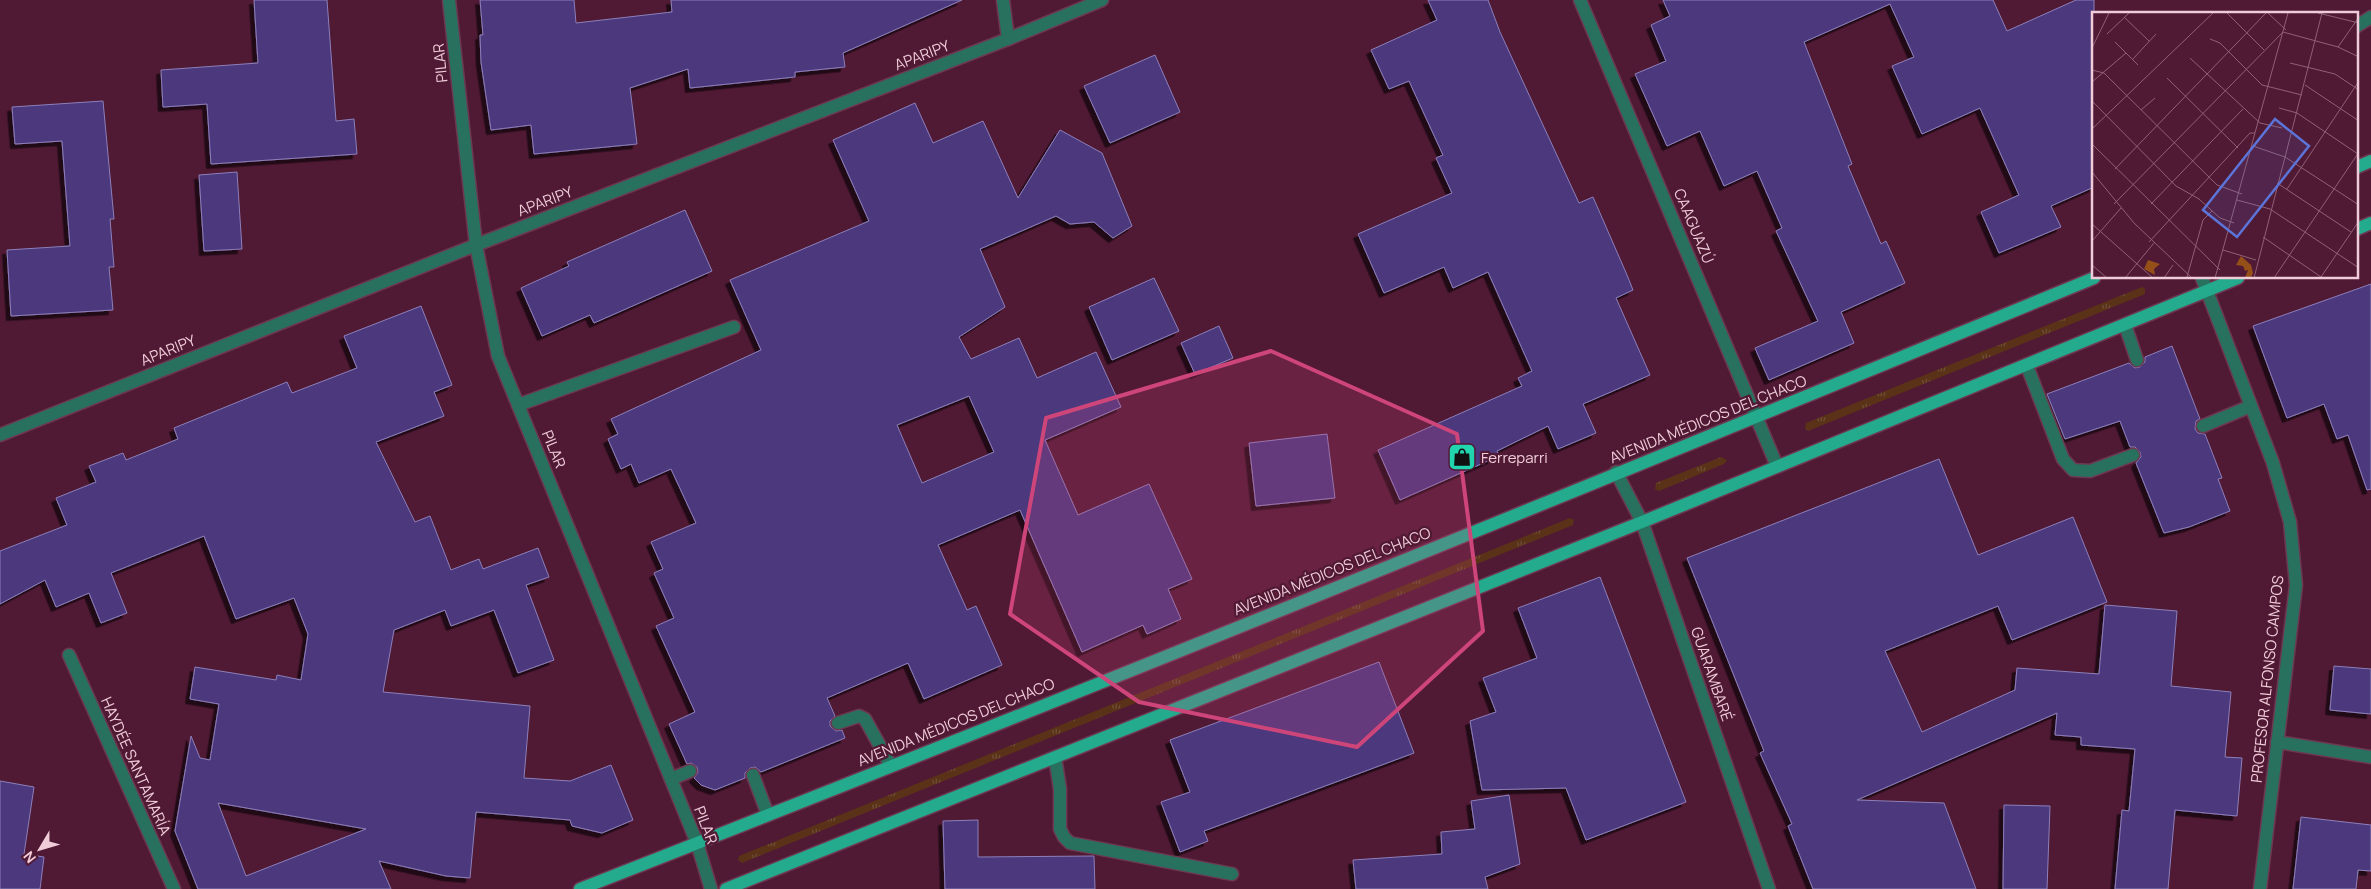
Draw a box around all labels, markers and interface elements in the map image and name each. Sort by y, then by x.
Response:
inset map [2092,12,2358,279]
street label: APARIPY [891,35,953,75]
street label: PILAR [428,42,452,84]
street label: APARIPY [514,181,576,221]
street label: CAAGUAZÚ [1669,185,1719,267]
street label: APARIPY [137,329,199,371]
street label: AVENIDA MÉDICOS DEL CHACO [1606,370,1810,468]
street label: PILAR [537,427,571,471]
shop icon: Ferreparri [1447,442,1477,472]
place label: Ferreparri [1481,447,1548,468]
street label: AVENIDA MÉDICOS DEL CHACO [1230,522,1434,620]
street label: PROFESOR ALFONSO CAMPOS [2246,574,2288,784]
street label: GUARAMBARÉ [1686,624,1738,724]
street label: AVENIDA MÉDICOS DEL CHACO [854,673,1058,771]
street label: HAYDÉE SANTAMARÍA [96,694,176,839]
street label: PILAR [689,803,723,847]
north arrow [15,824,65,874]
text: N [19,847,40,867]

